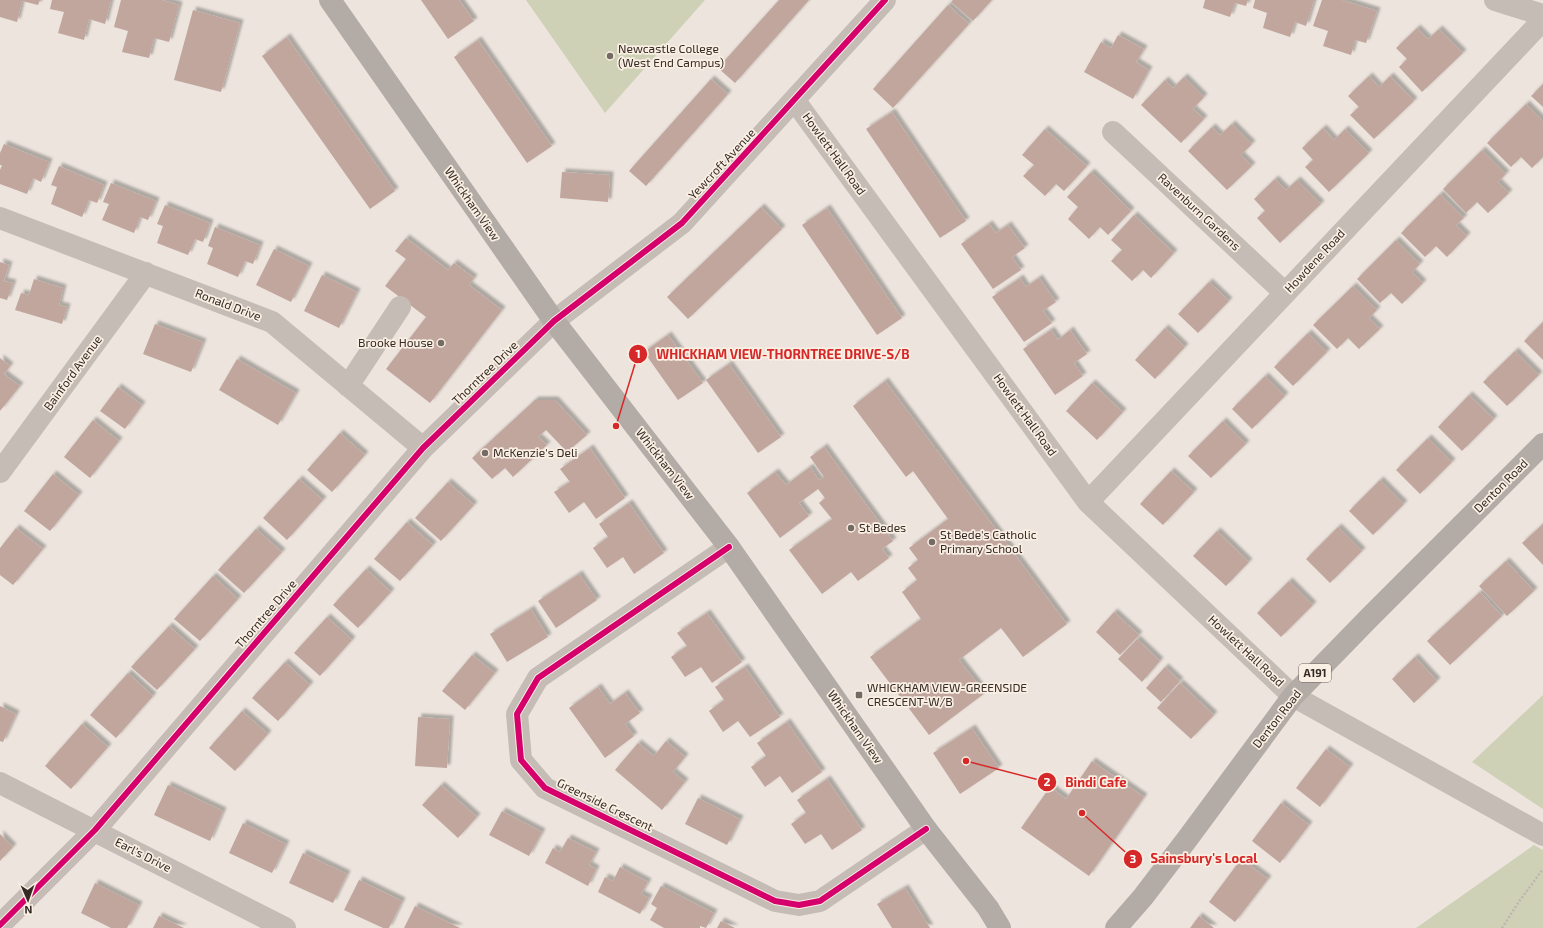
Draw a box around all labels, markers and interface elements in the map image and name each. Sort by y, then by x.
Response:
place label: Newcastle College (West End Campus) [618,41,724,69]
marker: Newcastle College (West End Campus) [605,51,615,61]
street label: Howlett Hall Road [800,110,869,197]
street label: Yewcroft Avenue [685,125,758,202]
street label: Whickham View [442,164,503,243]
street label: Ravenburn Gardens [1156,170,1244,253]
street label: Howdene Road [1281,226,1347,295]
street label: Ronald Drive [193,285,263,323]
street label: Bainford Avenue [40,332,104,413]
place label: Brooke House [358,335,433,349]
street label: Thorntree Drive [449,337,520,407]
marker: Brooke House [436,338,446,348]
callout: WHICKHAM VIEW-THORNTREE DRIVE-S/B [628,341,918,366]
text: 1 [635,346,641,360]
text: WHICKHAM VIEW-THORNTREE DRIVE-S/B [657,346,910,362]
street label: Howlett Hall Road [991,371,1060,458]
street label: Whickham View [634,425,698,502]
place label: McKenzie's Deli [493,445,577,459]
marker: McKenzie's Deli [480,448,490,458]
street label: Denton Road [1471,456,1530,515]
place label: St Bedes [859,520,906,534]
marker: St Bedes [846,523,856,533]
place label: St Bede's Catholic Primary School [940,527,1037,555]
marker: St Bede's Catholic Primary School [927,537,937,547]
street label: Thorntree Drive [232,576,299,650]
street label: Howlett Hall Road [1206,612,1287,689]
road number: A191 [1299,664,1331,682]
place label: WHICKHAM VIEW-GREENSIDE CRESCENT-W/B [867,680,1027,708]
street label: Denton Road [1249,686,1303,750]
street label: Whickham View [825,687,886,766]
marker: WHICKHAM VIEW-GREENSIDE CRESCENT-W/B [854,690,864,700]
callout: Bindi Cafe [1037,770,1134,795]
text: 2 [1044,774,1051,788]
text: Bindi Cafe [1065,774,1127,790]
street label: Greenside Crescent [555,775,656,834]
street label: Earl's Drive [113,834,174,874]
callout: Sainsbury's Local [1123,846,1266,871]
text: Sainsbury's Local [1150,850,1258,866]
text: 3 [1130,851,1137,865]
north arrow [8,880,48,920]
text: N [24,904,33,917]

